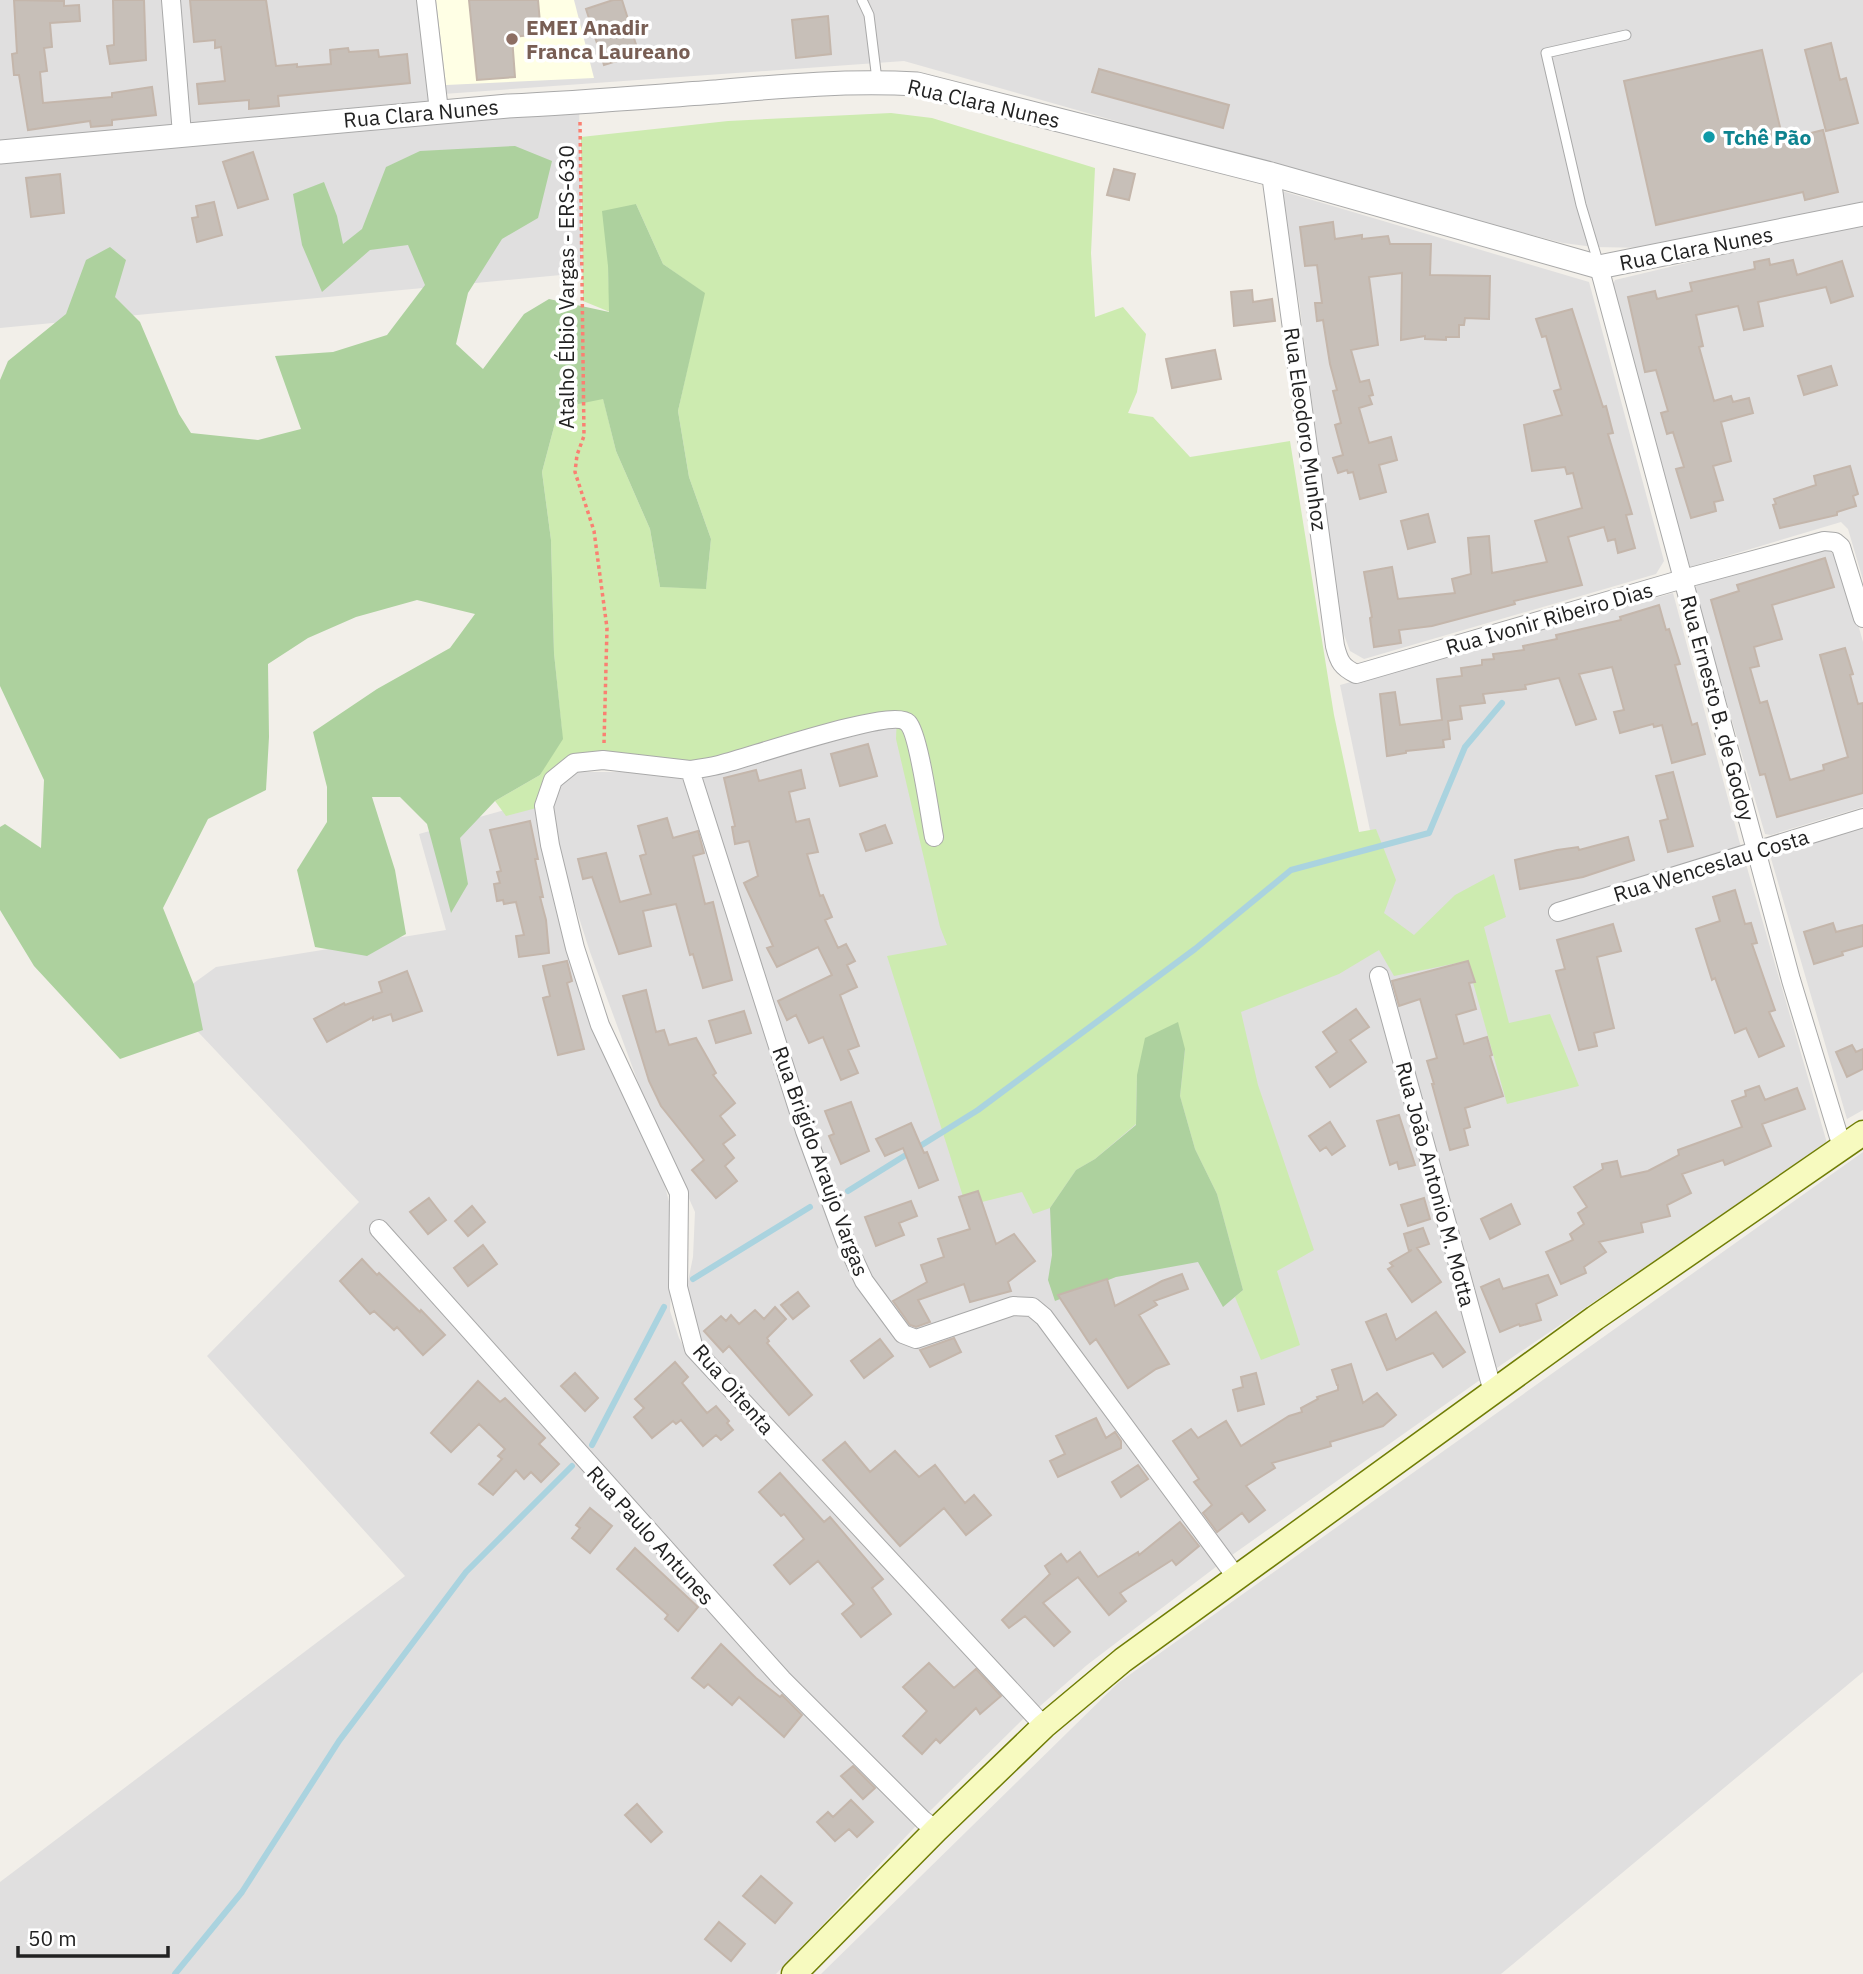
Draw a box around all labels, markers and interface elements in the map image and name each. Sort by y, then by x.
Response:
place label: EMEI Anadir Franca Laureano [526,13,690,65]
marker: EMEI Anadir Franca Laureano [504,31,520,47]
street label: Rua Clara Nunes [905,72,1063,134]
street label: Rua Clara Nunes [342,92,500,134]
place label: Tchê Pão [1723,123,1811,151]
marker: Tchê Pão [1701,129,1717,145]
street label: Atalho Élbio Vargas - ERS-630 [552,145,580,429]
street label: Rua Clara Nunes [1617,219,1775,277]
street label: Rua Eleodoro Munhoz [1278,325,1334,533]
street label: Rua Ivonir Ribeiro Dias [1442,575,1656,661]
street label: Rua Ernesto B. de Godoy [1674,592,1762,824]
street label: Rua Wenceslau Costa [1610,822,1812,908]
street label: Rua Brigido Araujo Vargas [766,1042,876,1280]
street label: Rua João Antonio M. Motta [1390,1058,1482,1310]
street label: Rua Oitenta [687,1338,781,1440]
street label: Rua Paulo Antunes [581,1459,721,1611]
scale bar [18,1914,168,1958]
text: 50 m [28,1924,77,1952]

